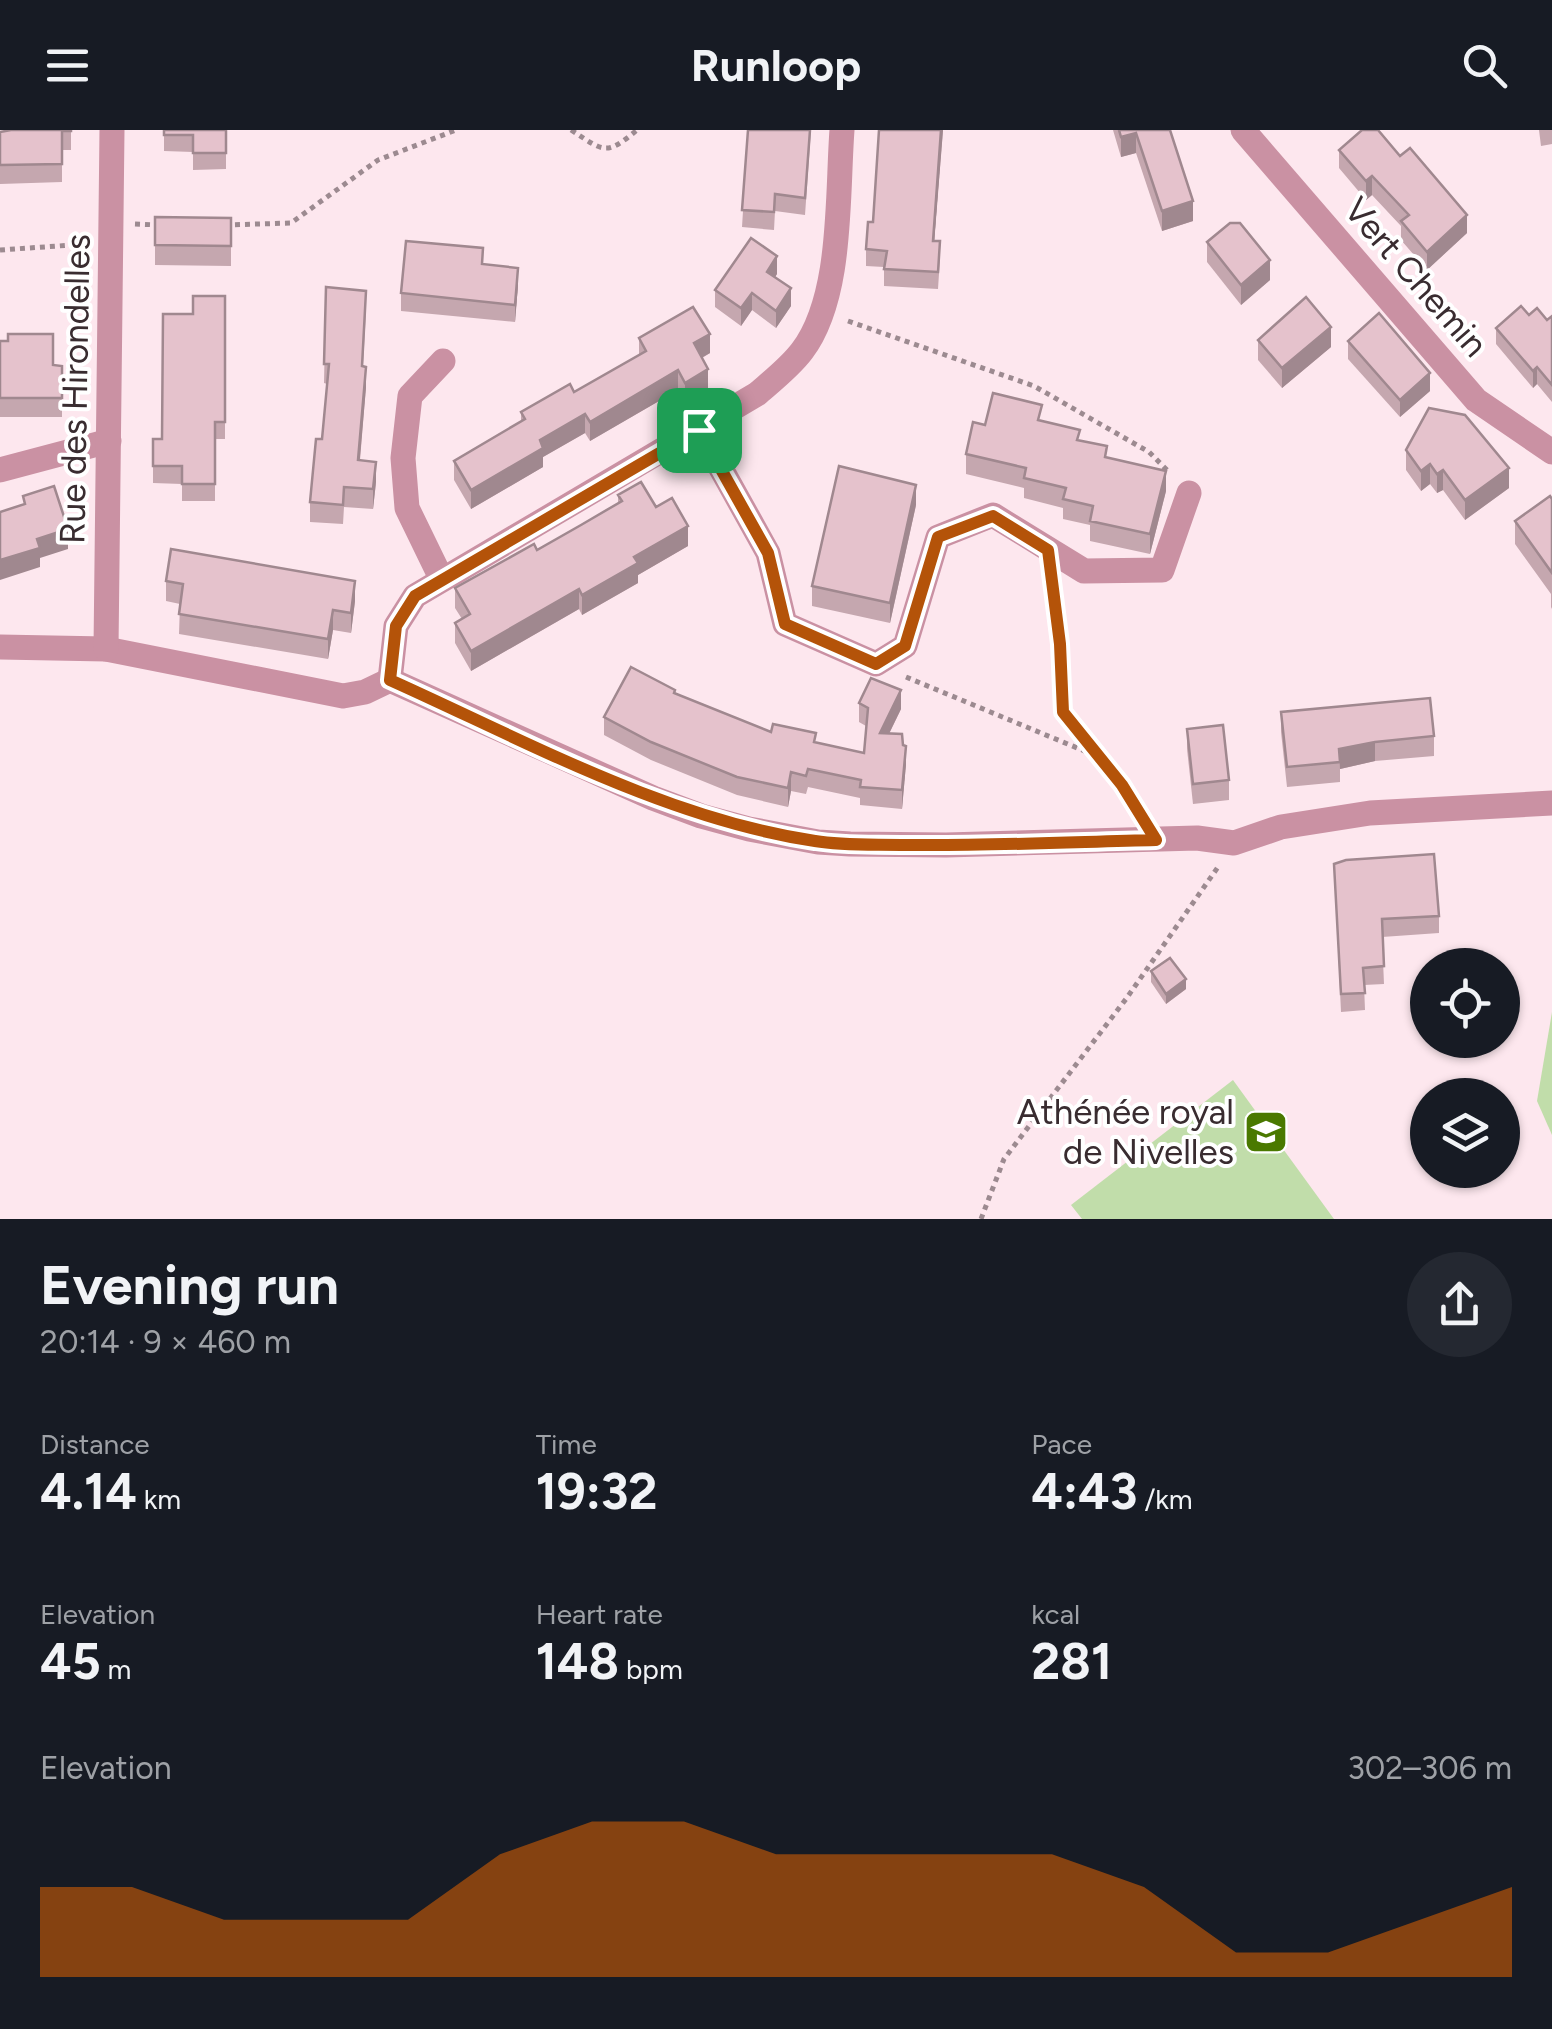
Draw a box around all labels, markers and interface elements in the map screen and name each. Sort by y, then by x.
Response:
icon: menu [40,38,95,93]
text: Runloop [691,38,861,92]
icon: search [1457,38,1512,93]
street label: Vert Chemin [1336,189,1496,365]
street label: Rue des Hirondelles [51,234,99,544]
pin [657,388,742,473]
icon: arrive [672,403,727,458]
map controls [1410,948,1520,1188]
button: locate [1410,948,1520,1058]
button: layers [1410,1078,1520,1188]
place label: Athénée royal de Nivelles [1017,1091,1234,1173]
school or university icon: Athénée royal de Nivelles [1243,1109,1289,1155]
text: Evening run [40,1252,339,1318]
button: share [1407,1252,1512,1357]
text: 20:14 · 9 × 460 m [40,1323,291,1361]
text: Distance [40,1427,150,1461]
text: Time [536,1427,597,1461]
text: Pace [1031,1427,1092,1461]
text: 4.14 [40,1461,137,1522]
text: 19:32 [536,1461,658,1522]
text: 4:43 [1031,1461,1137,1522]
text: km [137,1482,181,1516]
text: /km [1137,1482,1193,1516]
text: Elevation [40,1597,155,1631]
text: Heart rate [536,1597,663,1631]
text: kcal [1031,1597,1080,1631]
text: 45 [40,1631,101,1692]
text: 148 [536,1631,619,1692]
text: 281 [1031,1631,1112,1692]
text: m [101,1652,131,1686]
text: bpm [619,1652,683,1686]
text: Elevation [40,1749,172,1787]
text: 302–306 m [1347,1749,1512,1787]

